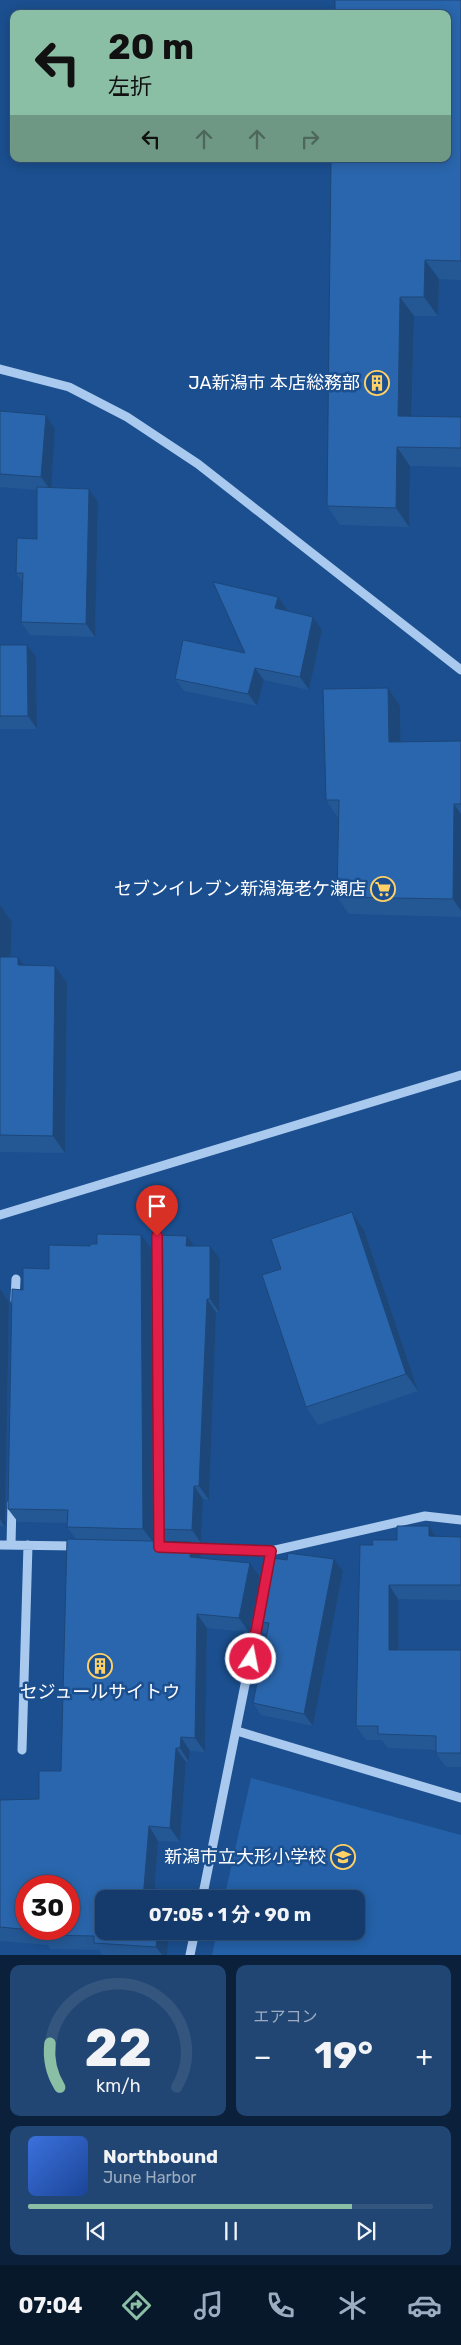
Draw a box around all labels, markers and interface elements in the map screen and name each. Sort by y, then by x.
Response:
text: 20 m [108,26,194,68]
icon: left [25,30,90,95]
text: 左折 [108,73,152,100]
icon: left [137,125,165,153]
icon: ahead [190,125,218,153]
icon: ahead [243,125,271,153]
icon: right [296,125,324,153]
building icon: JA新潟市 本店総務部 [364,370,390,396]
place label: JA新潟市 本店総務部 [188,372,360,394]
supermarket icon: セブンイレブン新潟海老ケ瀬店 [370,876,396,902]
place label: セブンイレブン新潟海老ケ瀬店 [114,878,366,900]
pin [136,1185,178,1236]
icon: arrive [143,1192,171,1220]
position arrow [224,1632,276,1684]
building icon: セジュールサイトウ [87,1653,113,1679]
place label: セジュールサイトウ [20,1681,180,1703]
school or university icon: 新潟市立大形小学校 [330,1844,356,1870]
place label: 新潟市立大形小学校 [164,1846,326,1868]
speed limit sign: 30 [15,1875,80,1940]
text: 07:05 · 1 分 · 90 m [149,1903,311,1926]
text: エアコン [254,2007,318,2026]
text: 22 [84,2017,152,2079]
text: 19° [314,2032,373,2078]
text: − [254,2040,272,2073]
text: + [416,2040,433,2073]
text: km/h [95,2075,140,2096]
text: Northbound [103,2145,218,2168]
text: June Harbor [103,2168,196,2187]
icon: previous [82,2217,110,2245]
icon: pause [217,2217,245,2245]
icon: next [352,2217,380,2245]
icon: directions [119,2288,154,2323]
icon: music [191,2288,226,2323]
icon: phone [263,2288,298,2323]
icon: climate [335,2288,370,2323]
icon: car [407,2288,442,2323]
text: 07:04 [19,2292,82,2319]

